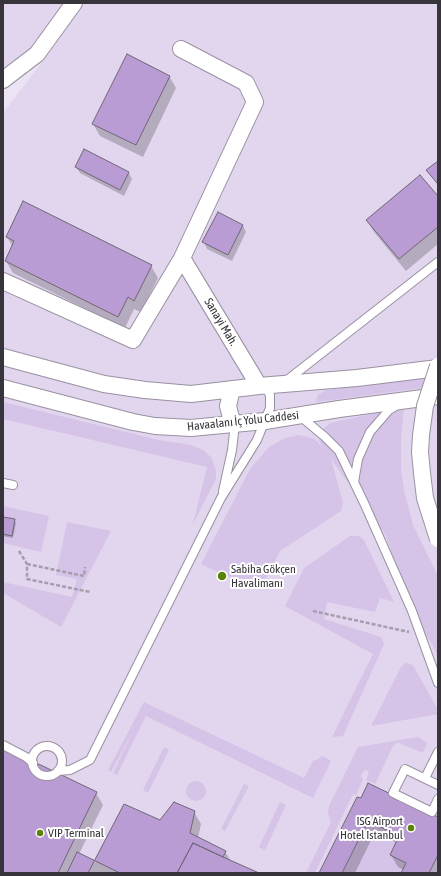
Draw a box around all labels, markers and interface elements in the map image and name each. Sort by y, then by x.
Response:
street label: Sanayi Mah. [201,296,241,348]
street label: Havaalanı İç Yolu Caddesi [186,408,300,434]
place label: Sabiha Gökçen Havalimanı [231,562,296,590]
marker: Sabiha Gökçen Havalimanı [216,570,228,582]
place label: ISG Airport Hotel Istanbul [340,814,403,842]
marker: ISG Airport Hotel Istanbul [406,823,416,833]
place label: VIP Terminal [48,826,104,840]
marker: VIP Terminal [35,828,45,838]

